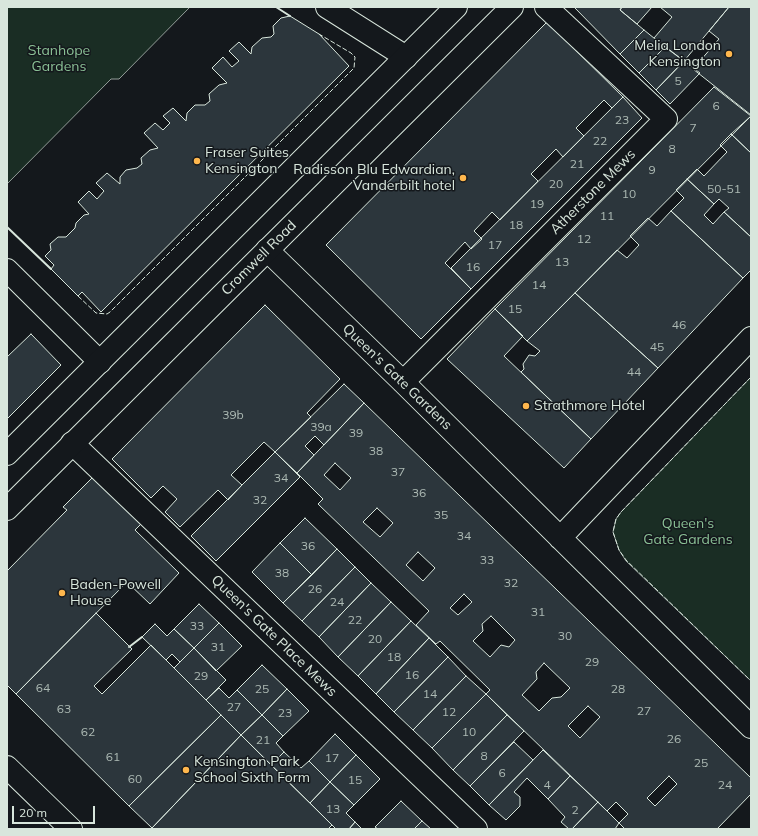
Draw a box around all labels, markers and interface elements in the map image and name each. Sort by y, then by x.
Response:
place label: Melia London Kensington [634,38,721,70]
park label: Stanhope Gardens [28,43,90,76]
marker: Melia London Kensington [724,49,734,59]
house number: 5 [674,74,682,88]
house number: 6 [712,99,720,113]
house number: 23 [615,113,629,127]
house number: 7 [689,121,697,135]
house number: 22 [593,134,607,148]
house number: 8 [668,142,676,156]
place label: Fraser Suites Kensington [205,145,289,178]
street label: Atherstone Mews [547,146,639,238]
marker: Fraser Suites Kensington [192,156,202,166]
house number: 21 [570,157,584,171]
place label: Radisson Blu Edwardian, Vanderbilt hotel [293,162,455,194]
house number: 9 [648,163,656,177]
marker: Radisson Blu Edwardian, Vanderbilt hotel [458,173,468,183]
house number: 20 [549,177,563,191]
house number: 50-51 [707,182,741,196]
house number: 10 [622,187,636,201]
house number: 19 [530,197,544,211]
house number: 11 [600,209,614,223]
street label: Cromwell Road [218,217,300,299]
house number: 18 [509,218,523,232]
house number: 12 [577,232,591,246]
house number: 17 [488,238,502,252]
house number: 13 [555,255,569,269]
house number: 16 [466,260,480,274]
house number: 14 [532,278,546,292]
house number: 15 [508,302,522,316]
house number: 46 [672,318,686,332]
street label: Queen's Gate Gardens [339,320,455,434]
house number: 45 [650,340,664,354]
house number: 44 [627,365,641,379]
place label: Strathmore Hotel [534,398,645,414]
marker: Strathmore Hotel [521,401,531,411]
house number: 39b [222,408,244,422]
house number: 39a [310,420,332,434]
house number: 39 [349,426,363,440]
house number: 38 [369,444,383,458]
house number: 37 [391,465,405,479]
house number: 34 [274,471,288,485]
house number: 36 [412,486,426,500]
house number: 32 [253,493,267,507]
house number: 35 [434,508,448,522]
park label: Queen's Gate Gardens [643,516,733,548]
house number: 34 [457,529,471,543]
house number: 36 [301,539,315,553]
house number: 33 [480,553,494,567]
house number: 38 [275,566,289,580]
street label: Queen's Gate Place Mews [208,572,340,700]
house number: 32 [504,576,518,590]
place label: Baden-Powell House [70,577,161,610]
house number: 26 [308,582,322,596]
marker: Baden-Powell House [57,588,67,598]
house number: 24 [330,595,344,609]
house number: 31 [531,605,545,619]
house number: 22 [348,613,362,627]
house number: 33 [190,619,204,633]
house number: 30 [558,629,572,643]
house number: 20 [368,632,382,646]
house number: 31 [211,640,225,654]
house number: 18 [387,650,401,664]
house number: 29 [585,655,599,669]
house number: 16 [405,668,419,682]
house number: 29 [194,669,208,683]
house number: 64 [36,681,50,695]
house number: 25 [255,682,269,696]
house number: 28 [611,682,625,696]
house number: 14 [423,687,437,701]
house number: 27 [227,700,241,714]
house number: 63 [57,702,71,716]
house number: 27 [637,704,651,718]
house number: 12 [442,705,456,719]
house number: 23 [278,706,292,720]
house number: 62 [81,725,95,739]
house number: 10 [462,725,476,739]
house number: 26 [667,732,681,746]
house number: 21 [256,733,270,747]
house number: 8 [480,749,488,763]
house number: 61 [106,750,120,764]
house number: 17 [325,751,339,765]
place label: Kensington Park School Sixth Form [194,754,310,786]
house number: 25 [694,756,708,770]
marker: Kensington Park School Sixth Form [181,765,191,775]
house number: 6 [498,766,506,780]
house number: 60 [128,772,142,786]
house number: 15 [348,773,362,787]
house number: 4 [543,778,551,792]
house number: 24 [718,778,732,792]
scale bar [14,798,97,824]
house number: 13 [326,802,340,816]
house number: 2 [571,803,579,817]
text: 20 m [19,805,47,820]

